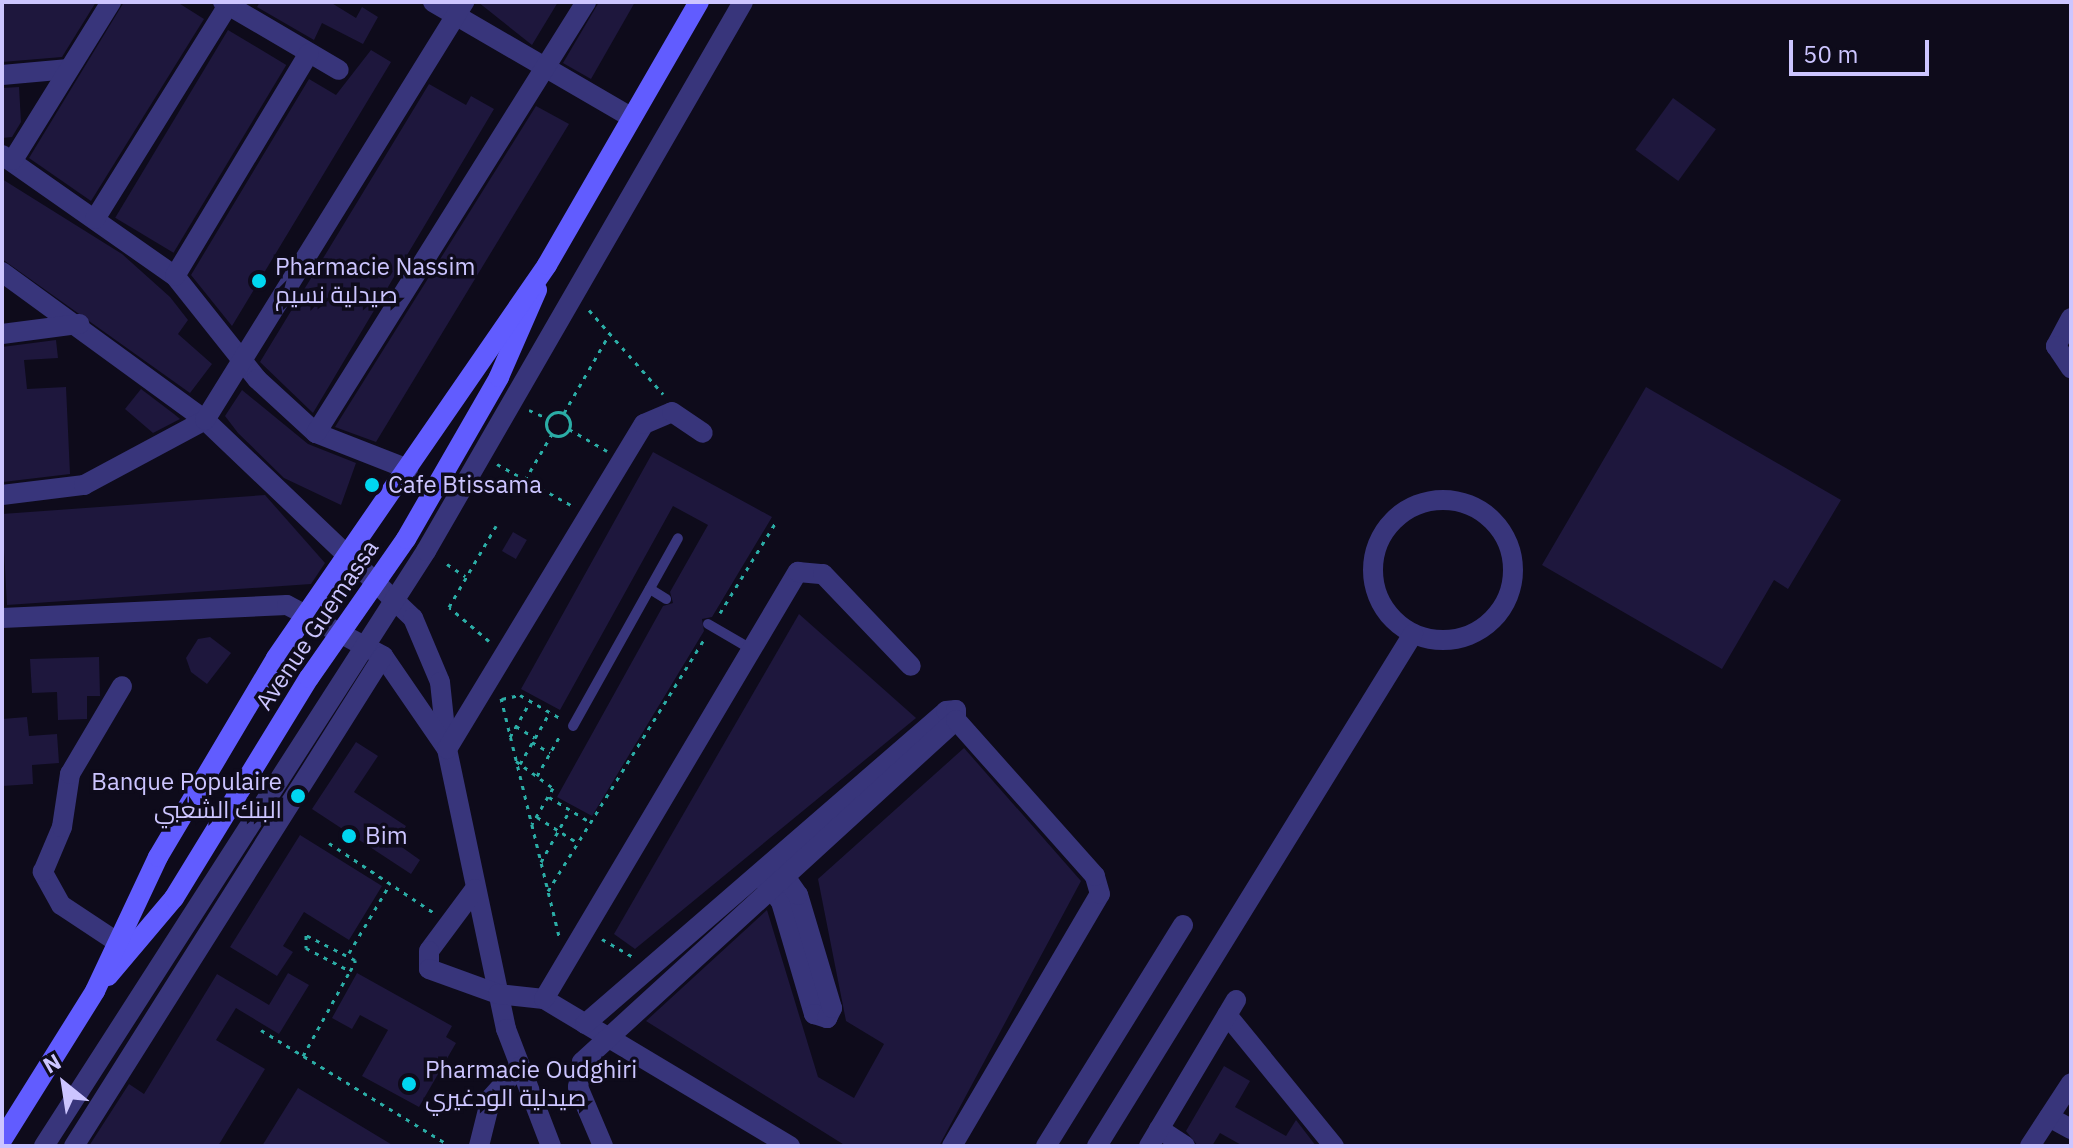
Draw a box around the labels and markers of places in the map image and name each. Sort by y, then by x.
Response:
place label: Pharmacie Nassim صيدلية نسيم [275,253,475,309]
marker: Pharmacie Nassim صيدلية نسيم [250,272,268,290]
place label: Cafe Btissama [388,471,542,499]
marker: Cafe Btissama [363,476,381,494]
place label: Banque Populaire البنك الشعبي [91,768,282,824]
marker: Banque Populaire البنك الشعبي [289,787,307,805]
place label: Bim [365,822,408,850]
marker: Bim [340,827,358,845]
place label: Pharmacie Oudghiri صيدلية الودغيري [425,1056,637,1112]
marker: Pharmacie Oudghiri صيدلية الودغيري [400,1075,418,1093]

